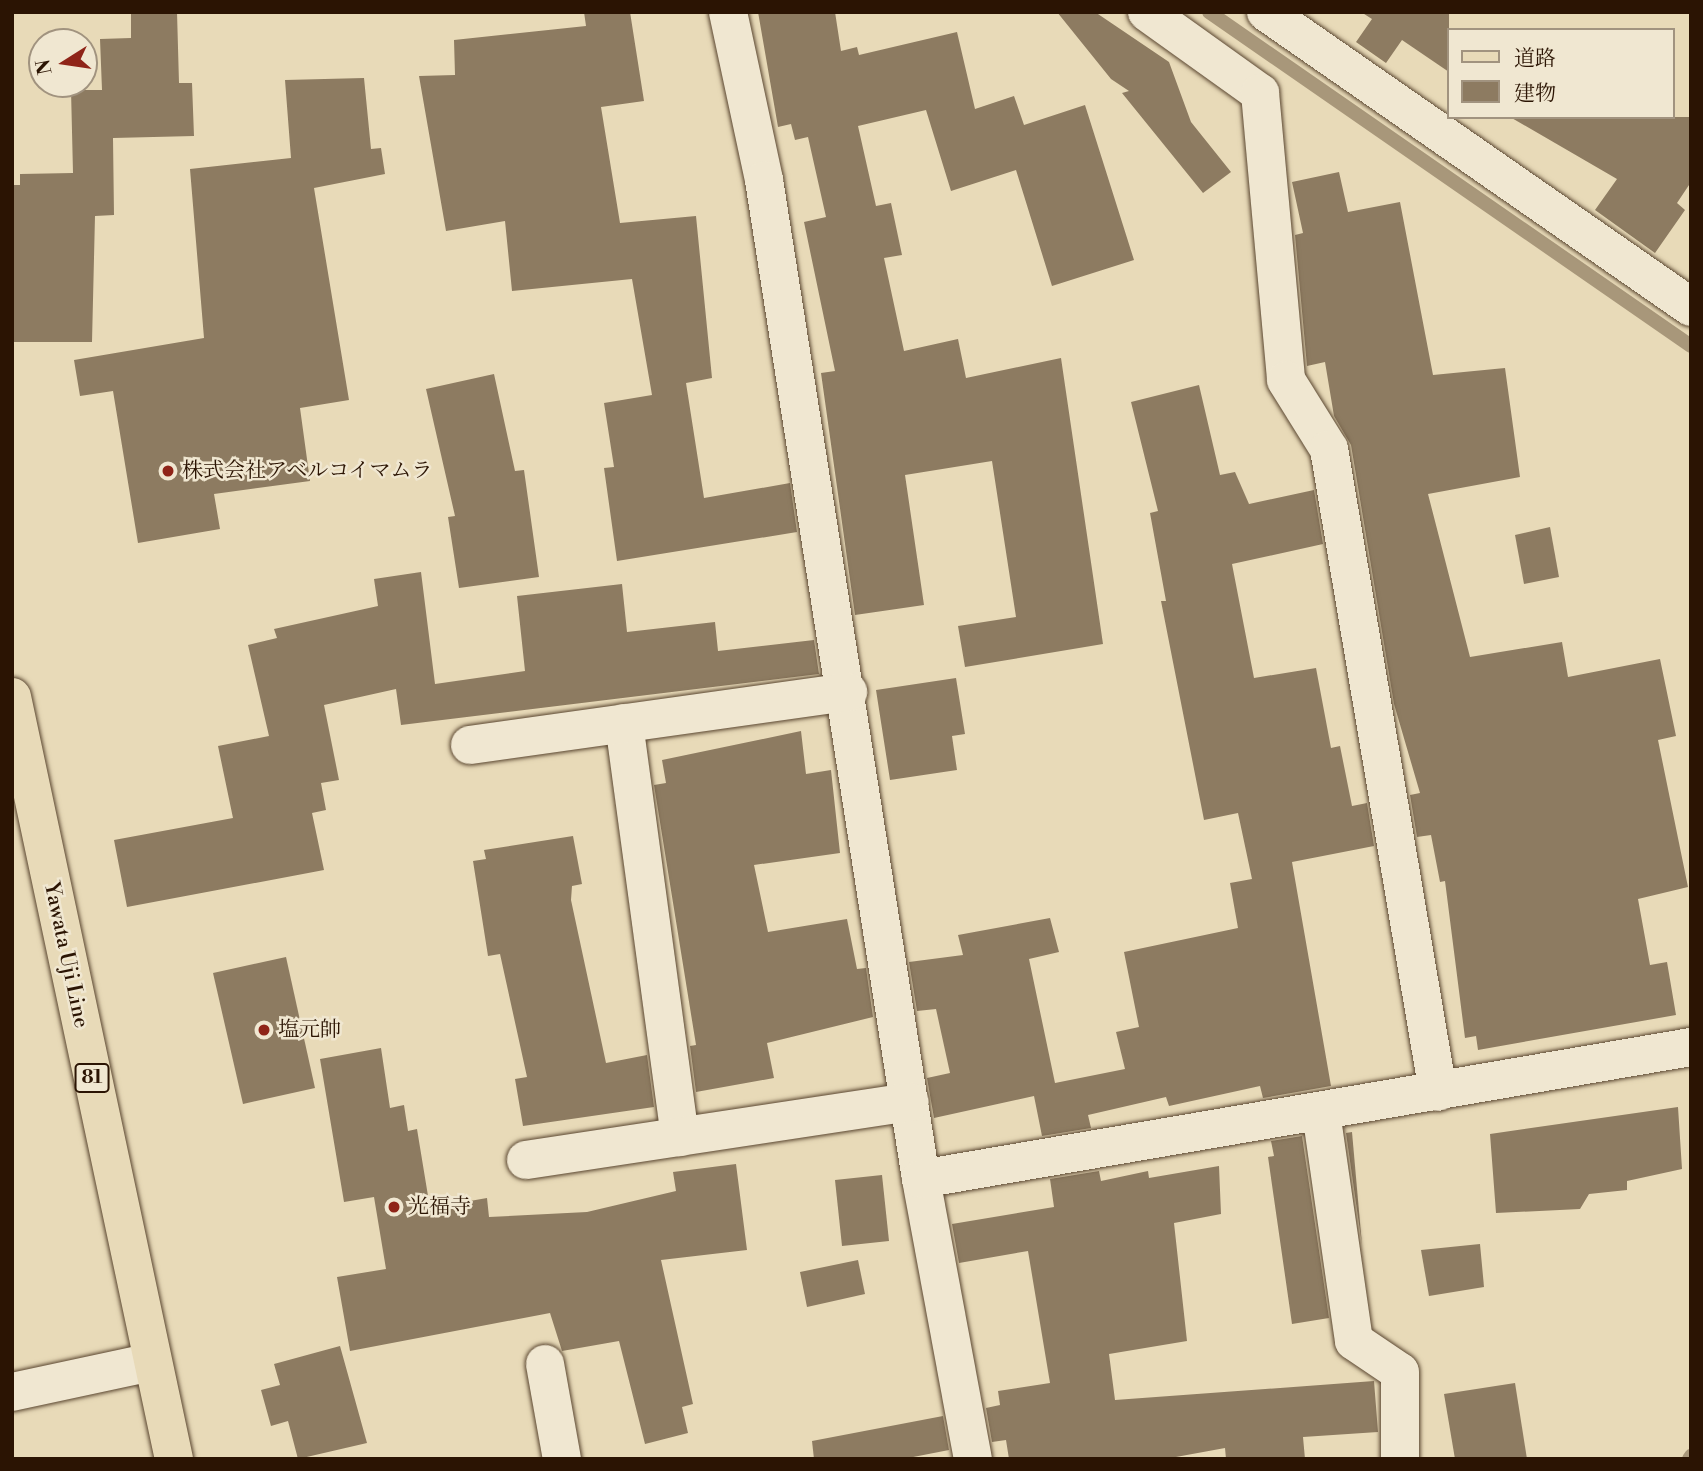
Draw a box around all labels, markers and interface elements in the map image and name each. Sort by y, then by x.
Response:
north arrow [28,28,98,98]
legend [1448,28,1675,119]
text: 道路 [1514,46,1556,72]
text: N [31,57,58,77]
text: 建物 [1514,81,1556,107]
place label: 株式会社アベルコイマムラ [182,458,434,484]
marker: 株式会社アベルコイマムラ [160,463,176,479]
street label: Yawata Uji Line [38,880,94,1030]
place label: 塩元帥 [278,1017,341,1043]
marker: 塩元帥 [256,1022,272,1038]
road number: 81 [74,1062,110,1094]
place label: 光福寺 [408,1194,471,1220]
marker: 光福寺 [386,1199,402,1215]

